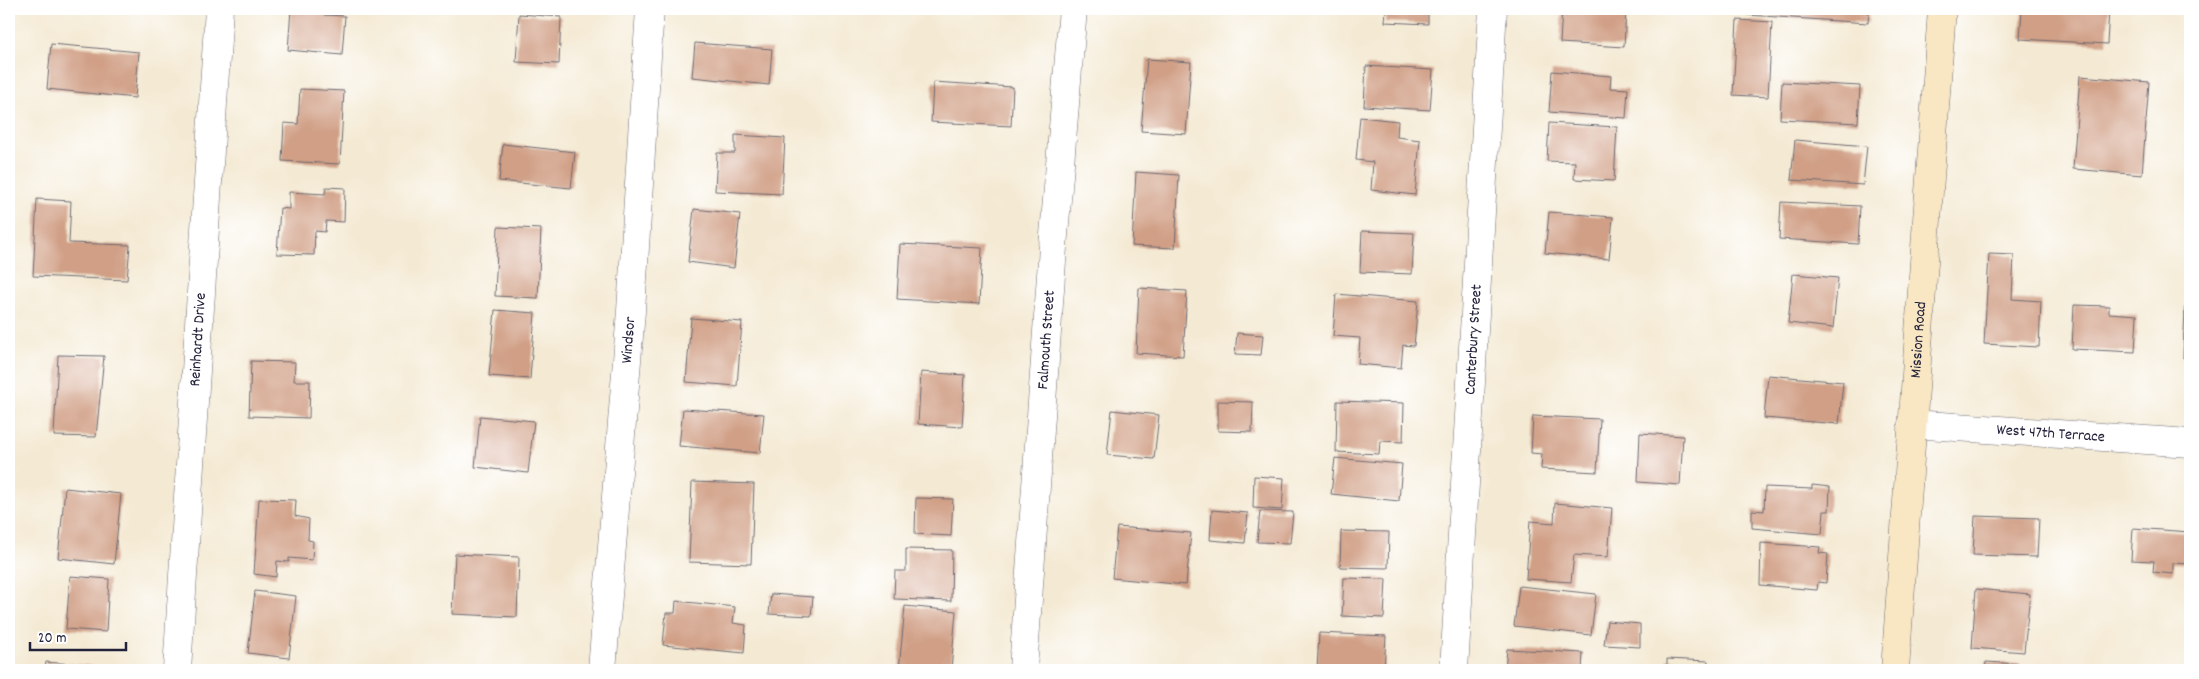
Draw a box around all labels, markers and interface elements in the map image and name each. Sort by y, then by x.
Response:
street label: Canterbury Street [1459,284,1488,395]
street label: Falmouth Street [1031,289,1061,390]
street label: Reinhardt Drive [184,292,212,387]
street label: Mission Road [1904,301,1933,379]
street label: Windsor [615,316,642,364]
street label: West 47th Terrace [1996,418,2106,449]
scale bar [30,619,126,651]
text: 20 m [38,628,66,650]

